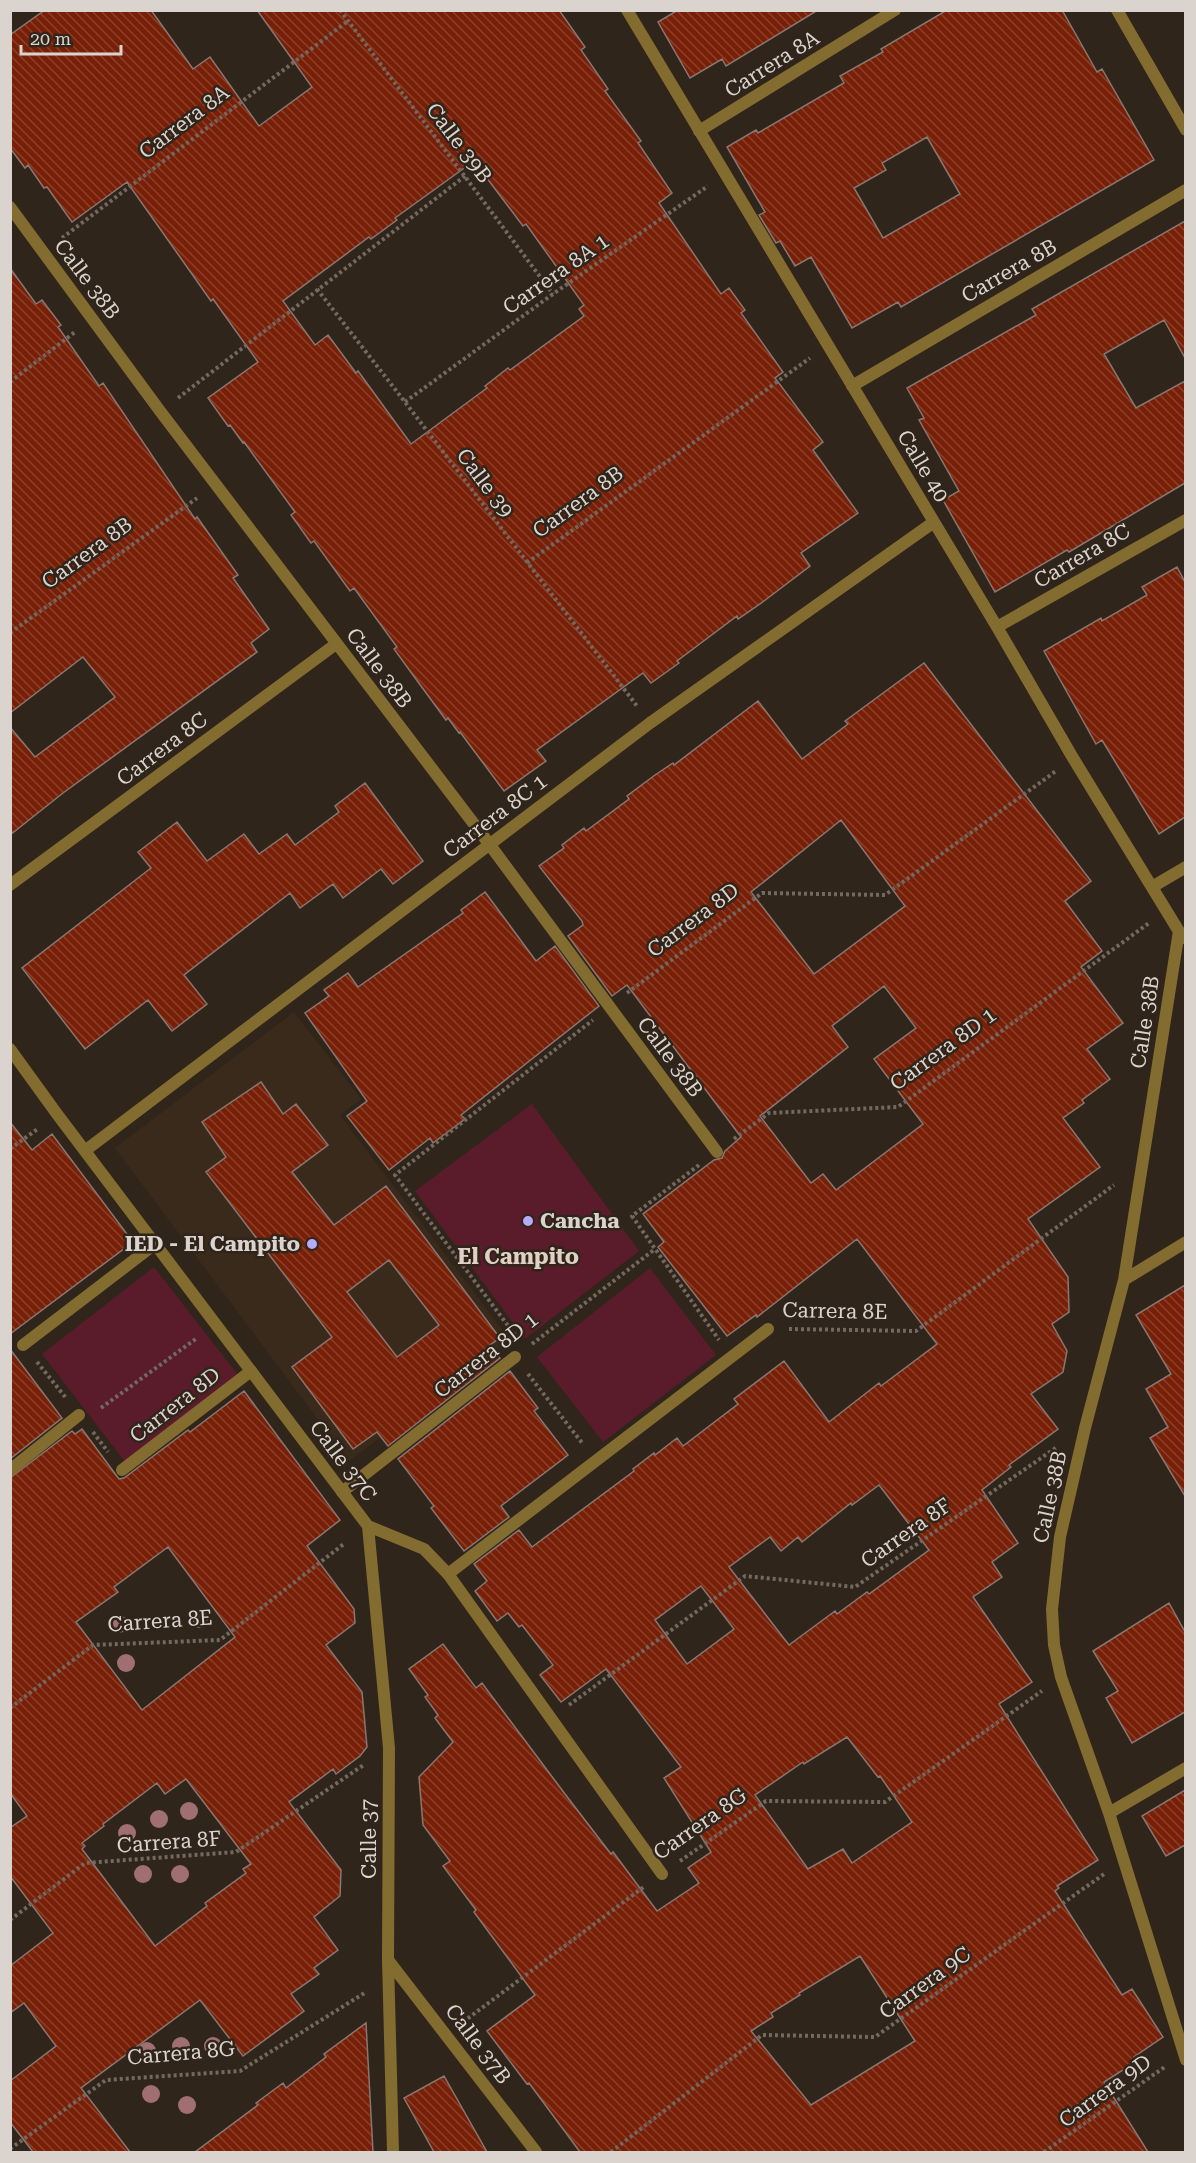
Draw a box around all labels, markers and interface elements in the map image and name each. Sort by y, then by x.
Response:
scale bar [21,18,122,56]
street label: Carrera 8A [720,25,824,102]
text: 20 m [30,28,71,49]
street label: Carrera 8A [134,80,234,164]
street label: Calle 39B [421,98,497,188]
street label: Carrera 8A 1 [498,229,614,319]
street label: Calle 38B [49,234,125,324]
street label: Carrera 8B [957,234,1061,308]
street label: Calle 40 [892,426,954,506]
street label: Calle 39 [451,444,519,522]
street label: Carrera 8B [528,461,628,543]
street label: Carrera 8B [37,512,137,594]
street label: Carrera 8C [1030,519,1134,593]
street label: Calle 38B [341,623,417,713]
street label: Carrera 8C [112,707,212,791]
street label: Carrera 8C 1 [438,769,552,863]
street label: Carrera 8D [643,878,743,962]
street label: Calle 38B [1126,974,1164,1070]
street label: Carrera 8D 1 [885,1002,1001,1096]
street label: Calle 38B [632,1012,708,1102]
place label: Cancha [540,1209,620,1233]
marker: Cancha [521,1214,535,1228]
place label: IED - El Campito [125,1232,300,1256]
marker: IED - El Campito [305,1237,319,1251]
district label: El Campito [457,1244,579,1269]
street label: Carrera 8E [782,1298,888,1324]
street label: Carrera 8D 1 [429,1307,543,1403]
street label: Carrera 8D [125,1362,225,1448]
street label: Calle 37C [305,1416,381,1506]
street label: Calle 38B [1029,1449,1071,1545]
street label: Carrera 8F [856,1493,956,1573]
street label: Carrera 8E [107,1605,213,1637]
street label: Carrera 8G [649,1783,751,1865]
street label: Calle 37 [357,1799,381,1879]
street label: Carrera 8F [116,1826,222,1858]
street label: Carrera 9C [875,1942,975,2024]
street label: Calle 37B [440,1999,516,2089]
street label: Carrera 8G [126,2036,236,2070]
street label: Carrera 9D [1054,2050,1156,2132]

